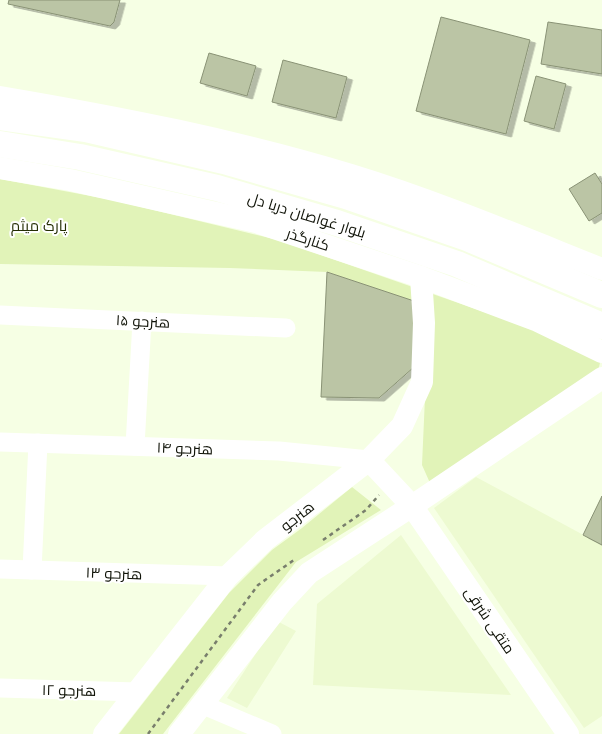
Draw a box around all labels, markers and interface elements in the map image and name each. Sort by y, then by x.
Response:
street label: بلوار غواصان دریا دل [245,187,369,243]
park label: پارک میثم [11,215,67,236]
street label: کنارگذر [283,222,332,256]
street label: هنرجو ۱۵ [115,309,171,333]
street label: هنرجو ۱۴ [156,437,214,459]
street label: هنرجو [276,496,318,536]
street label: هنرجو ۱۳ [85,562,143,584]
street label: متقی شرقی [460,582,520,658]
street label: هنرجو ۱۲ [42,679,96,701]

